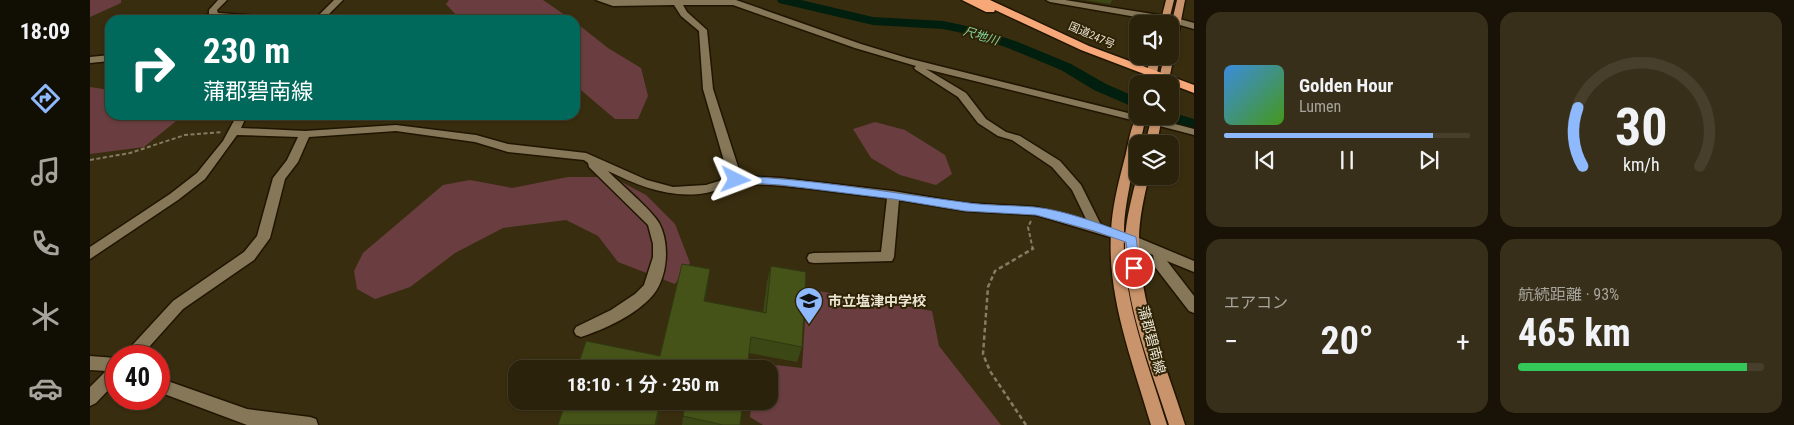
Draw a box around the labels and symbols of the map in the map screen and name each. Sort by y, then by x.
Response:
street label: 国道247号 [1067,19,1117,51]
water label: 尺地川 [962,24,1002,49]
position arrow [709,153,761,205]
pin [1113,247,1155,289]
school or university icon: 市立塩津中学校 [794,286,824,325]
place label: 市立塩津中学校 [828,293,926,309]
street label: 蒲郡碧南線 [1135,304,1169,376]
speed limit sign: 40 [105,345,170,410]

